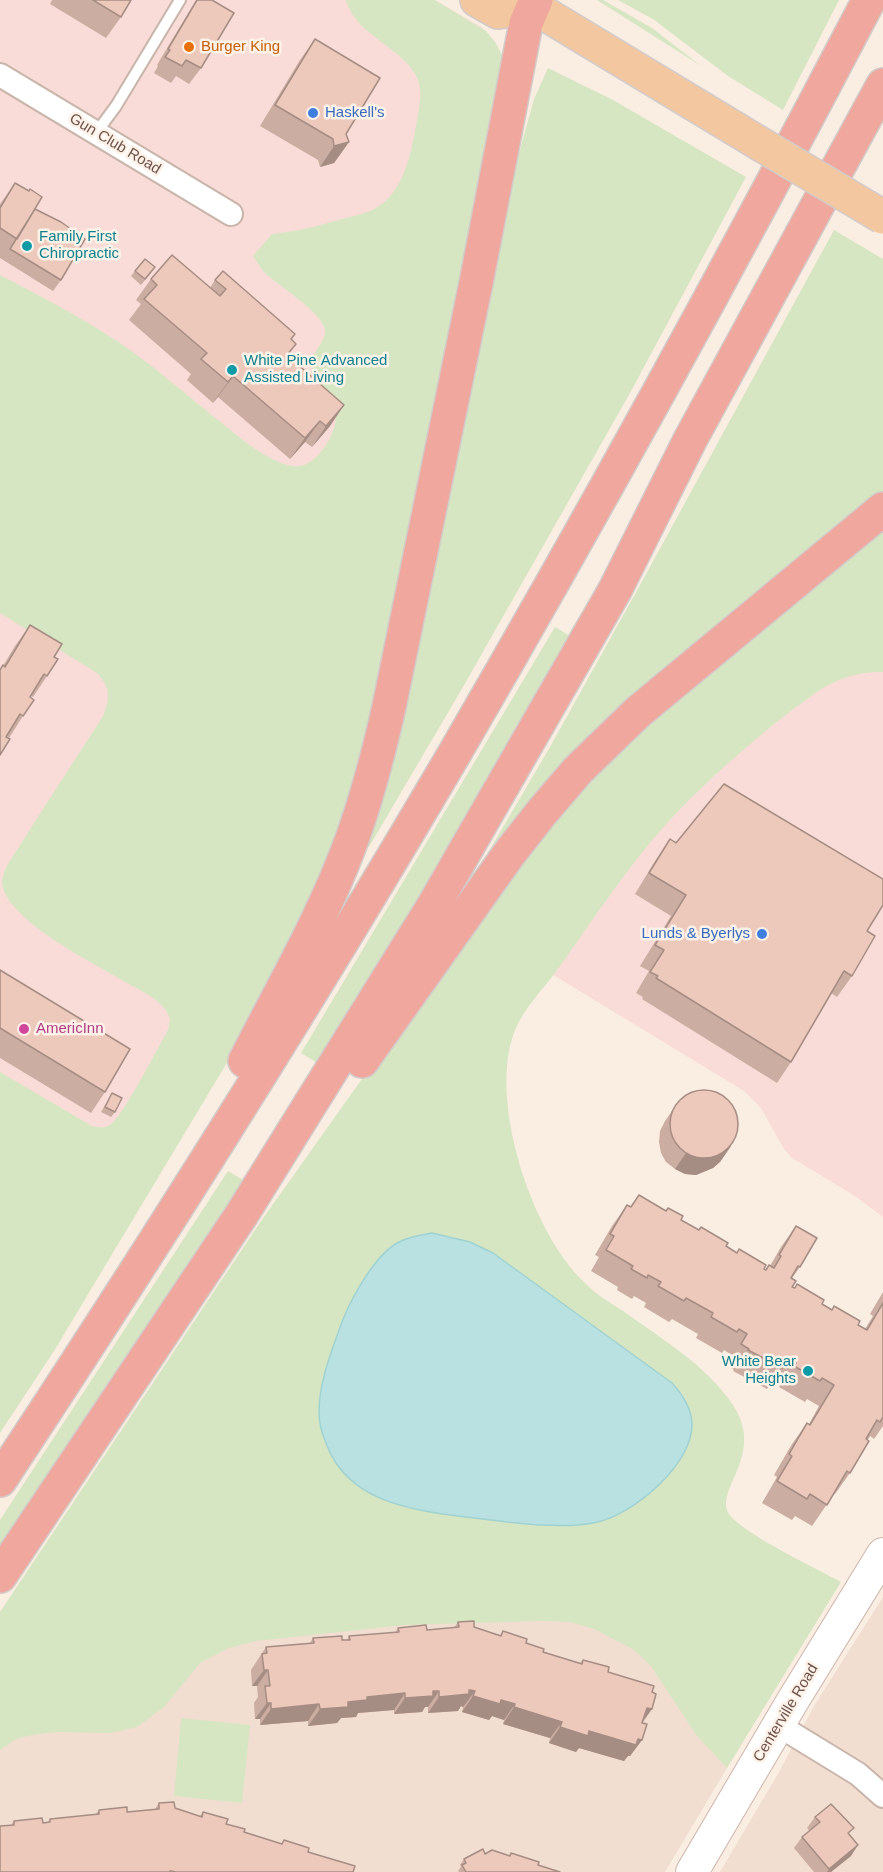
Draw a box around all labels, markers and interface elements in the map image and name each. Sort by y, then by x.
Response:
place label: Burger King [201,38,280,56]
marker: Burger King [182,40,196,54]
place label: Haskell's [325,104,385,122]
marker: Haskell's [306,106,320,120]
street label: Gun Club Road [66,110,164,178]
place label: Family First Chiropractic [39,228,119,263]
marker: Family First Chiropractic [20,239,34,253]
place label: White Pine Advanced Assisted Living [244,352,387,387]
marker: White Pine Advanced Assisted Living [225,363,239,377]
place label: Lunds & Byerlys [642,925,750,943]
marker: Lunds & Byerlys [755,927,769,941]
place label: AmericInn [36,1020,104,1038]
marker: AmericInn [17,1022,31,1036]
place label: White Bear Heights [722,1353,796,1388]
marker: White Bear Heights [801,1364,815,1378]
street label: Centerville Road [750,1661,822,1765]

